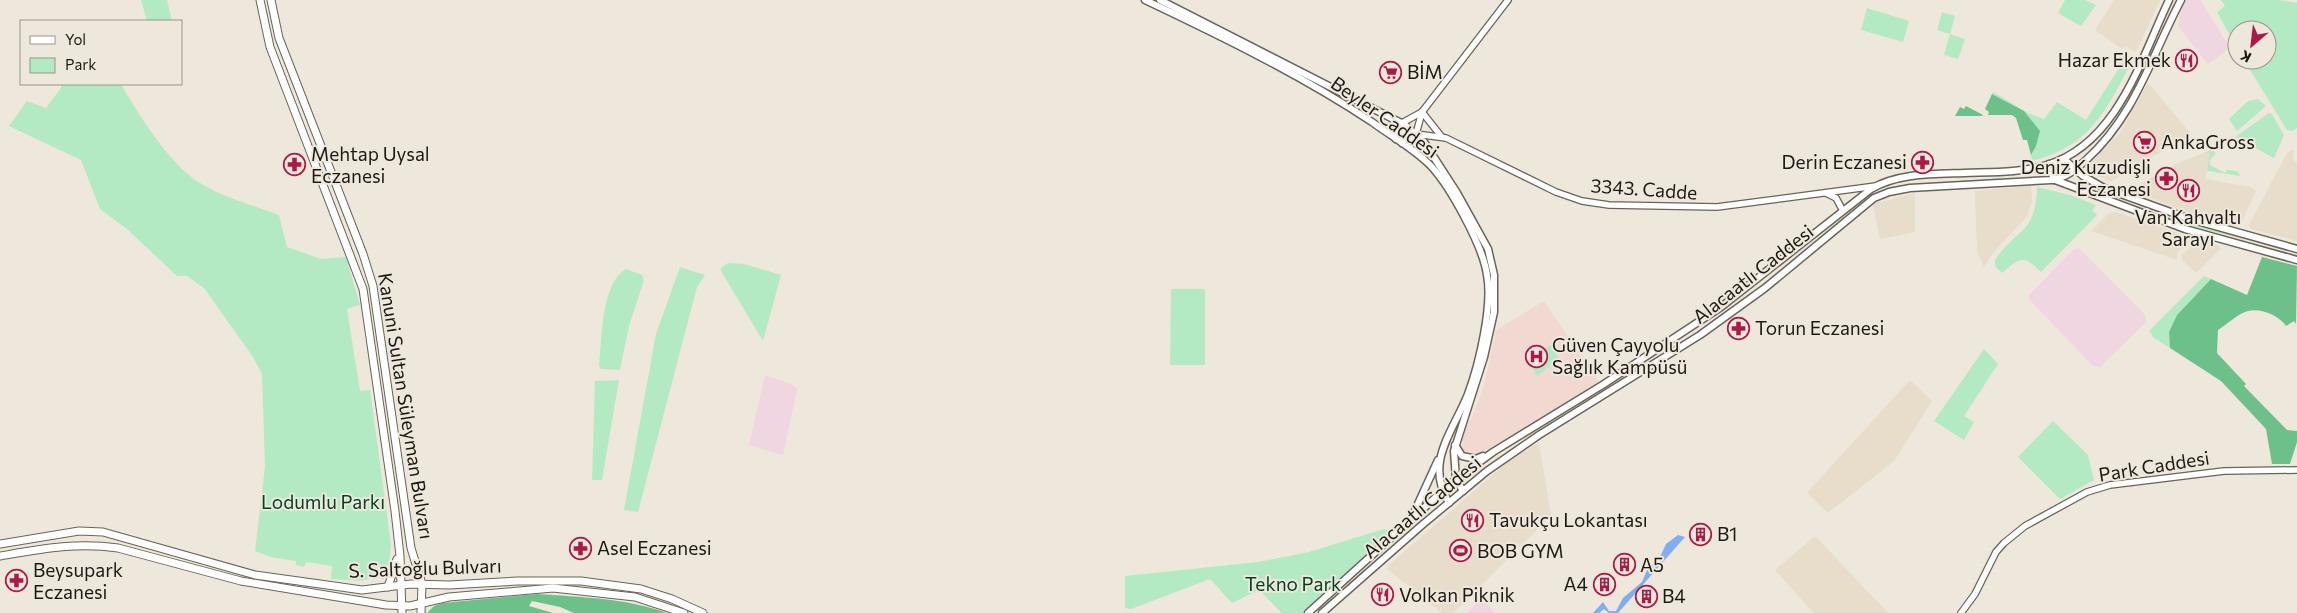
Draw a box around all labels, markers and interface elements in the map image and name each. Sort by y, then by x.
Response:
legend [20,20,182,85]
north arrow [2227,20,2277,70]
text: Yol [65,30,86,48]
text: K [2237,47,2254,67]
place label: Hazar Ekmek [2058,48,2171,71]
restaurant icon: Hazar Ekmek [2175,48,2199,72]
text: Park [65,55,96,73]
supermarket icon: BİM [1379,60,1403,84]
place label: BİM [1407,60,1443,83]
street label: Beyler Caddesi [1327,71,1444,162]
supermarket icon: AnkaGross [2133,130,2157,154]
place label: AnkaGross [2161,130,2255,153]
place label: Mehtap Uysal Eczanesi [311,142,430,187]
place label: Derin Eczanesi [1781,150,1907,173]
pharmacy icon: Derin Eczanesi [1911,150,1935,174]
pharmacy icon: Mehtap Uysal Eczanesi [283,153,307,177]
place label: Deniz Kuzudişli Eczanesi [2021,155,2151,200]
pharmacy icon: Deniz Kuzudişli Eczanesi [2155,166,2179,190]
street label: 3343. Cadde [1590,173,1698,204]
restaurant icon: Van Kahvaltı Sarayı [2176,179,2200,203]
place label: Van Kahvaltı Sarayı [2135,205,2241,250]
street label: Alacaatlı Caddesi [1688,219,1818,328]
street label: Kanuni Sultan Süleyman Bulvarı [374,271,439,541]
pharmacy icon: Torun Eczanesi [1727,316,1751,340]
place label: Torun Eczanesi [1755,316,1884,339]
place label: Güven Çayyolu Sağlık Kampüsü [1552,333,1687,378]
hospital icon: Güven Çayyolu Sağlık Kampüsü [1524,344,1548,368]
street label: Park Caddesi [2097,445,2211,486]
street label: Alacaatlı Caddesi [1358,451,1485,563]
park label: Lodumlu Parkı [261,490,385,513]
restaurant icon: Tavukçu Lokantası [1461,508,1485,532]
place label: Tavukçu Lokantası [1489,508,1648,531]
building icon: B1 [1689,522,1713,546]
place label: B1 [1717,522,1737,545]
pharmacy icon: Asel Eczanesi [569,536,593,560]
place label: Asel Eczanesi [597,536,712,559]
sports icon: BOB GYM [1449,539,1473,563]
place label: BOB GYM [1477,539,1564,562]
street label: S. Saltoğlu Bulvarı [348,553,502,582]
building icon: A5 [1612,553,1636,577]
place label: A5 [1640,553,1664,576]
place label: Beysupark Eczanesi [33,558,123,603]
pharmacy icon: Beysupark Eczanesi [5,569,29,593]
park label: Tekno Park [1245,572,1341,595]
place label: A4 [1563,572,1588,595]
building icon: A4 [1592,572,1616,596]
restaurant icon: Volkan Piknik [1371,583,1395,607]
place label: Volkan Piknik [1399,583,1515,606]
building icon: B4 [1634,584,1658,608]
place label: B4 [1662,584,1686,607]

